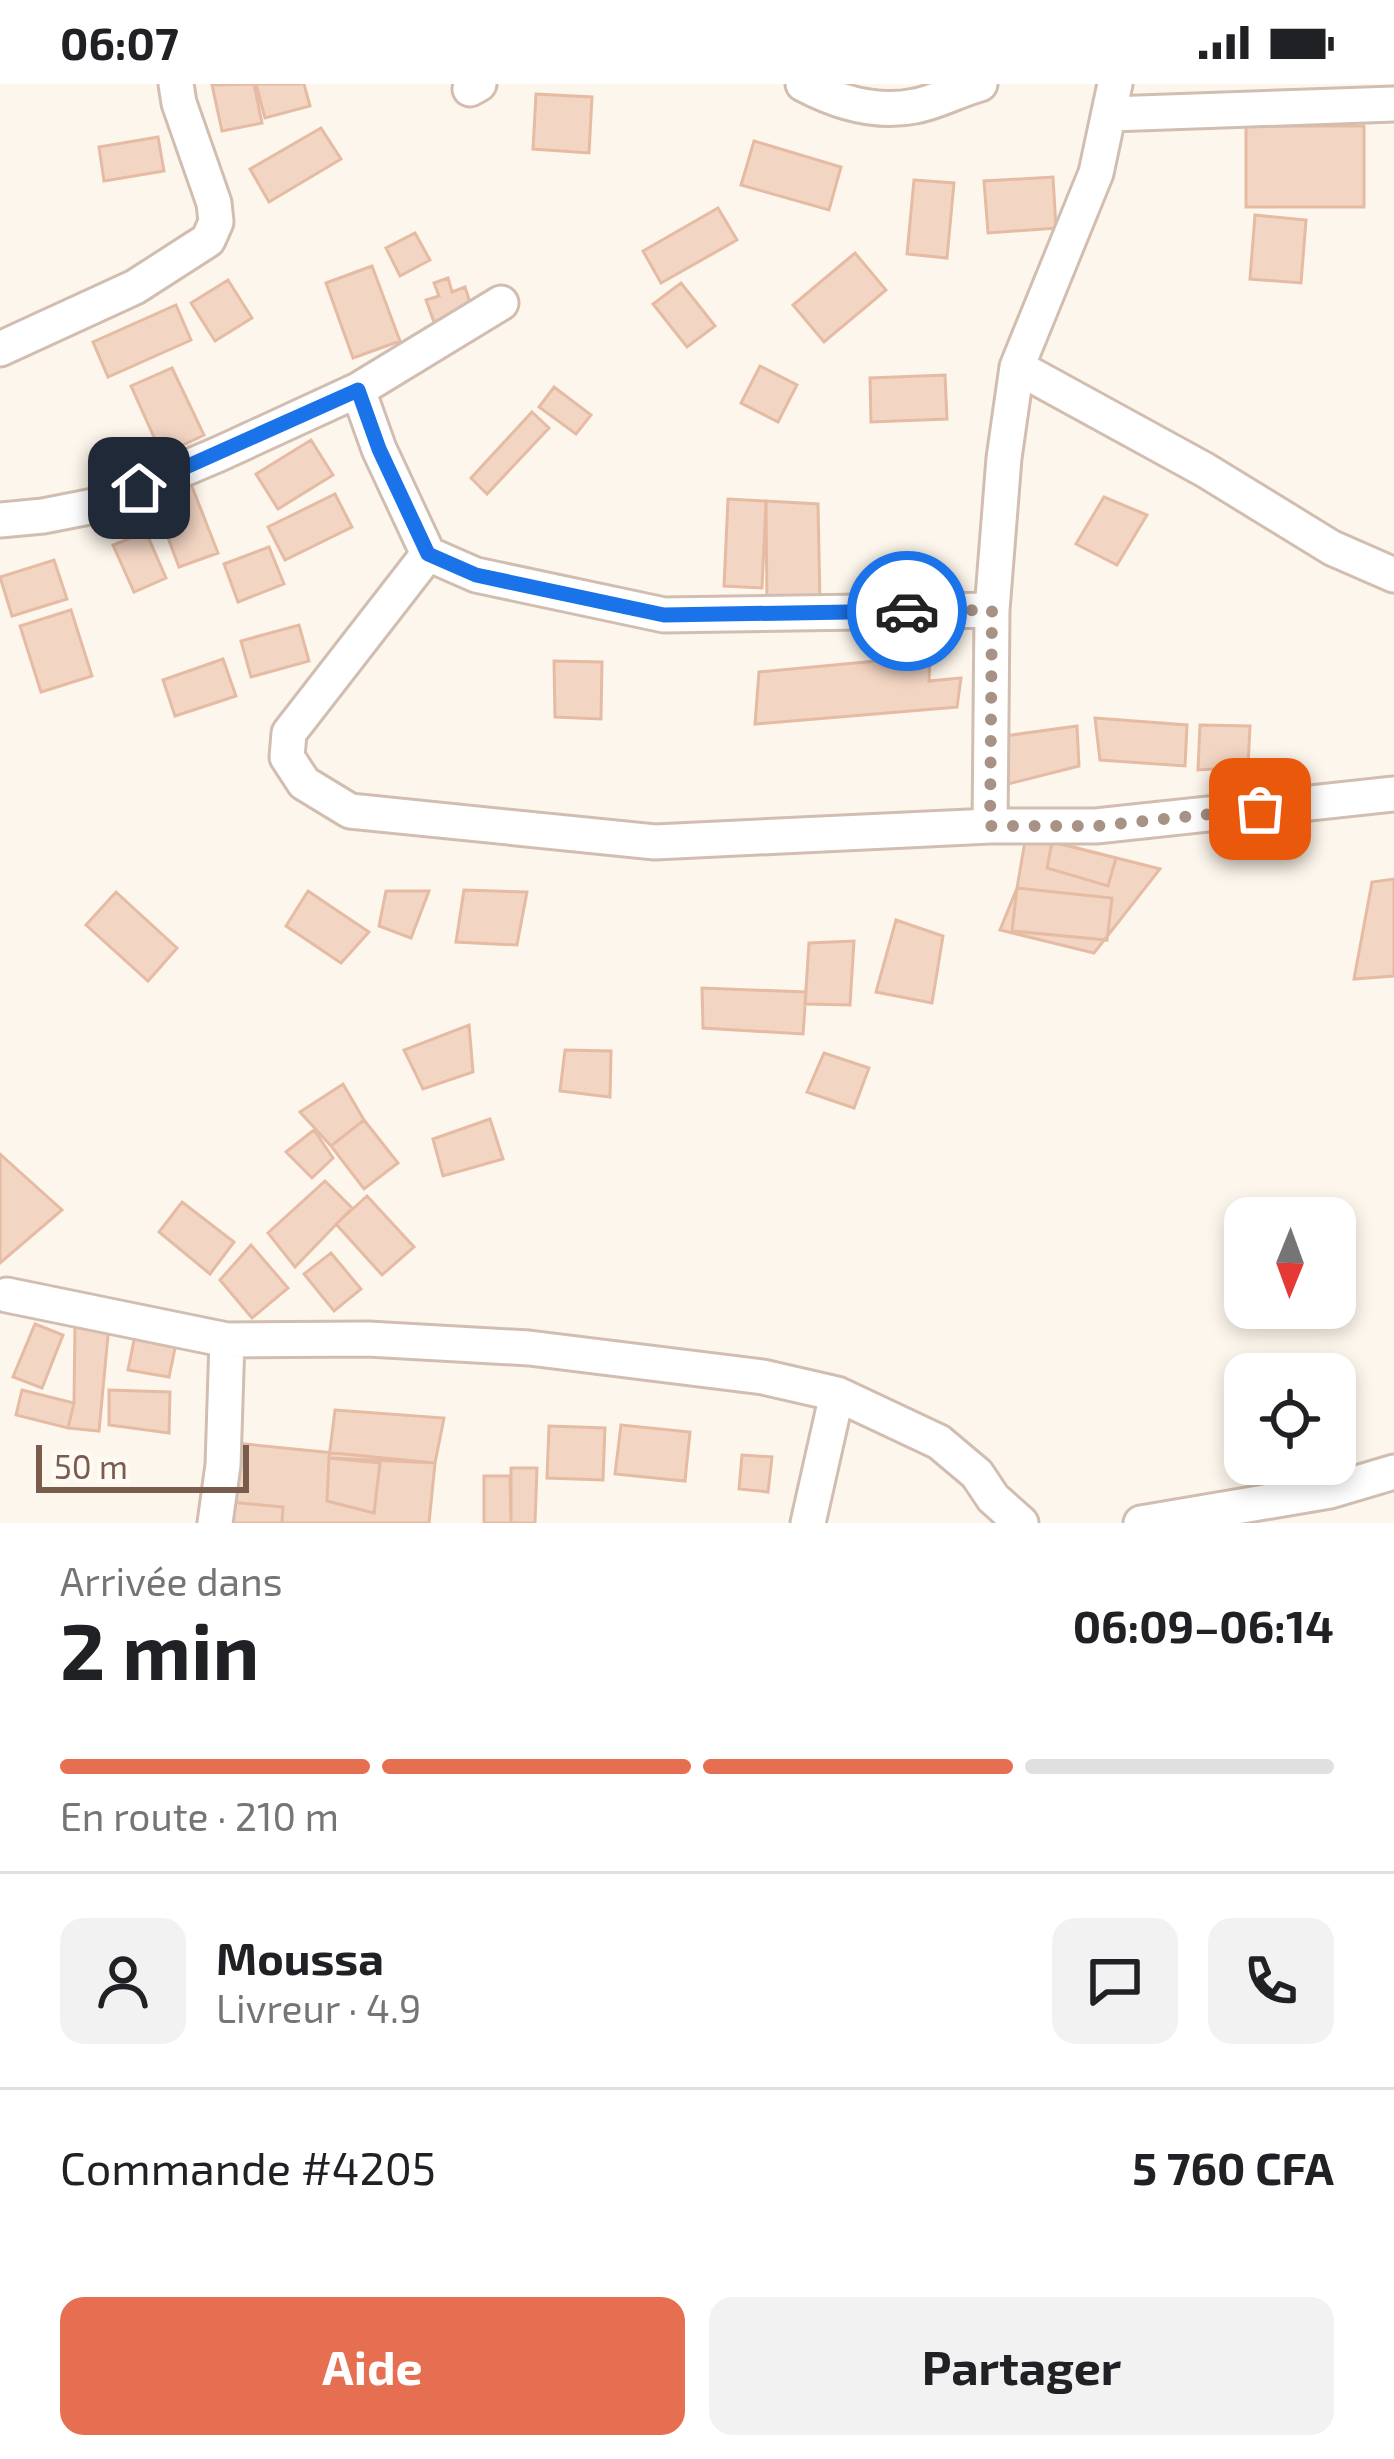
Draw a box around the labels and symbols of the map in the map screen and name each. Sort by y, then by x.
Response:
pin [88,437,190,539]
courier [847,551,967,671]
pin [1209,758,1311,860]
north arrow [1224,1197,1356,1329]
scale bar [36,1439,249,1492]

